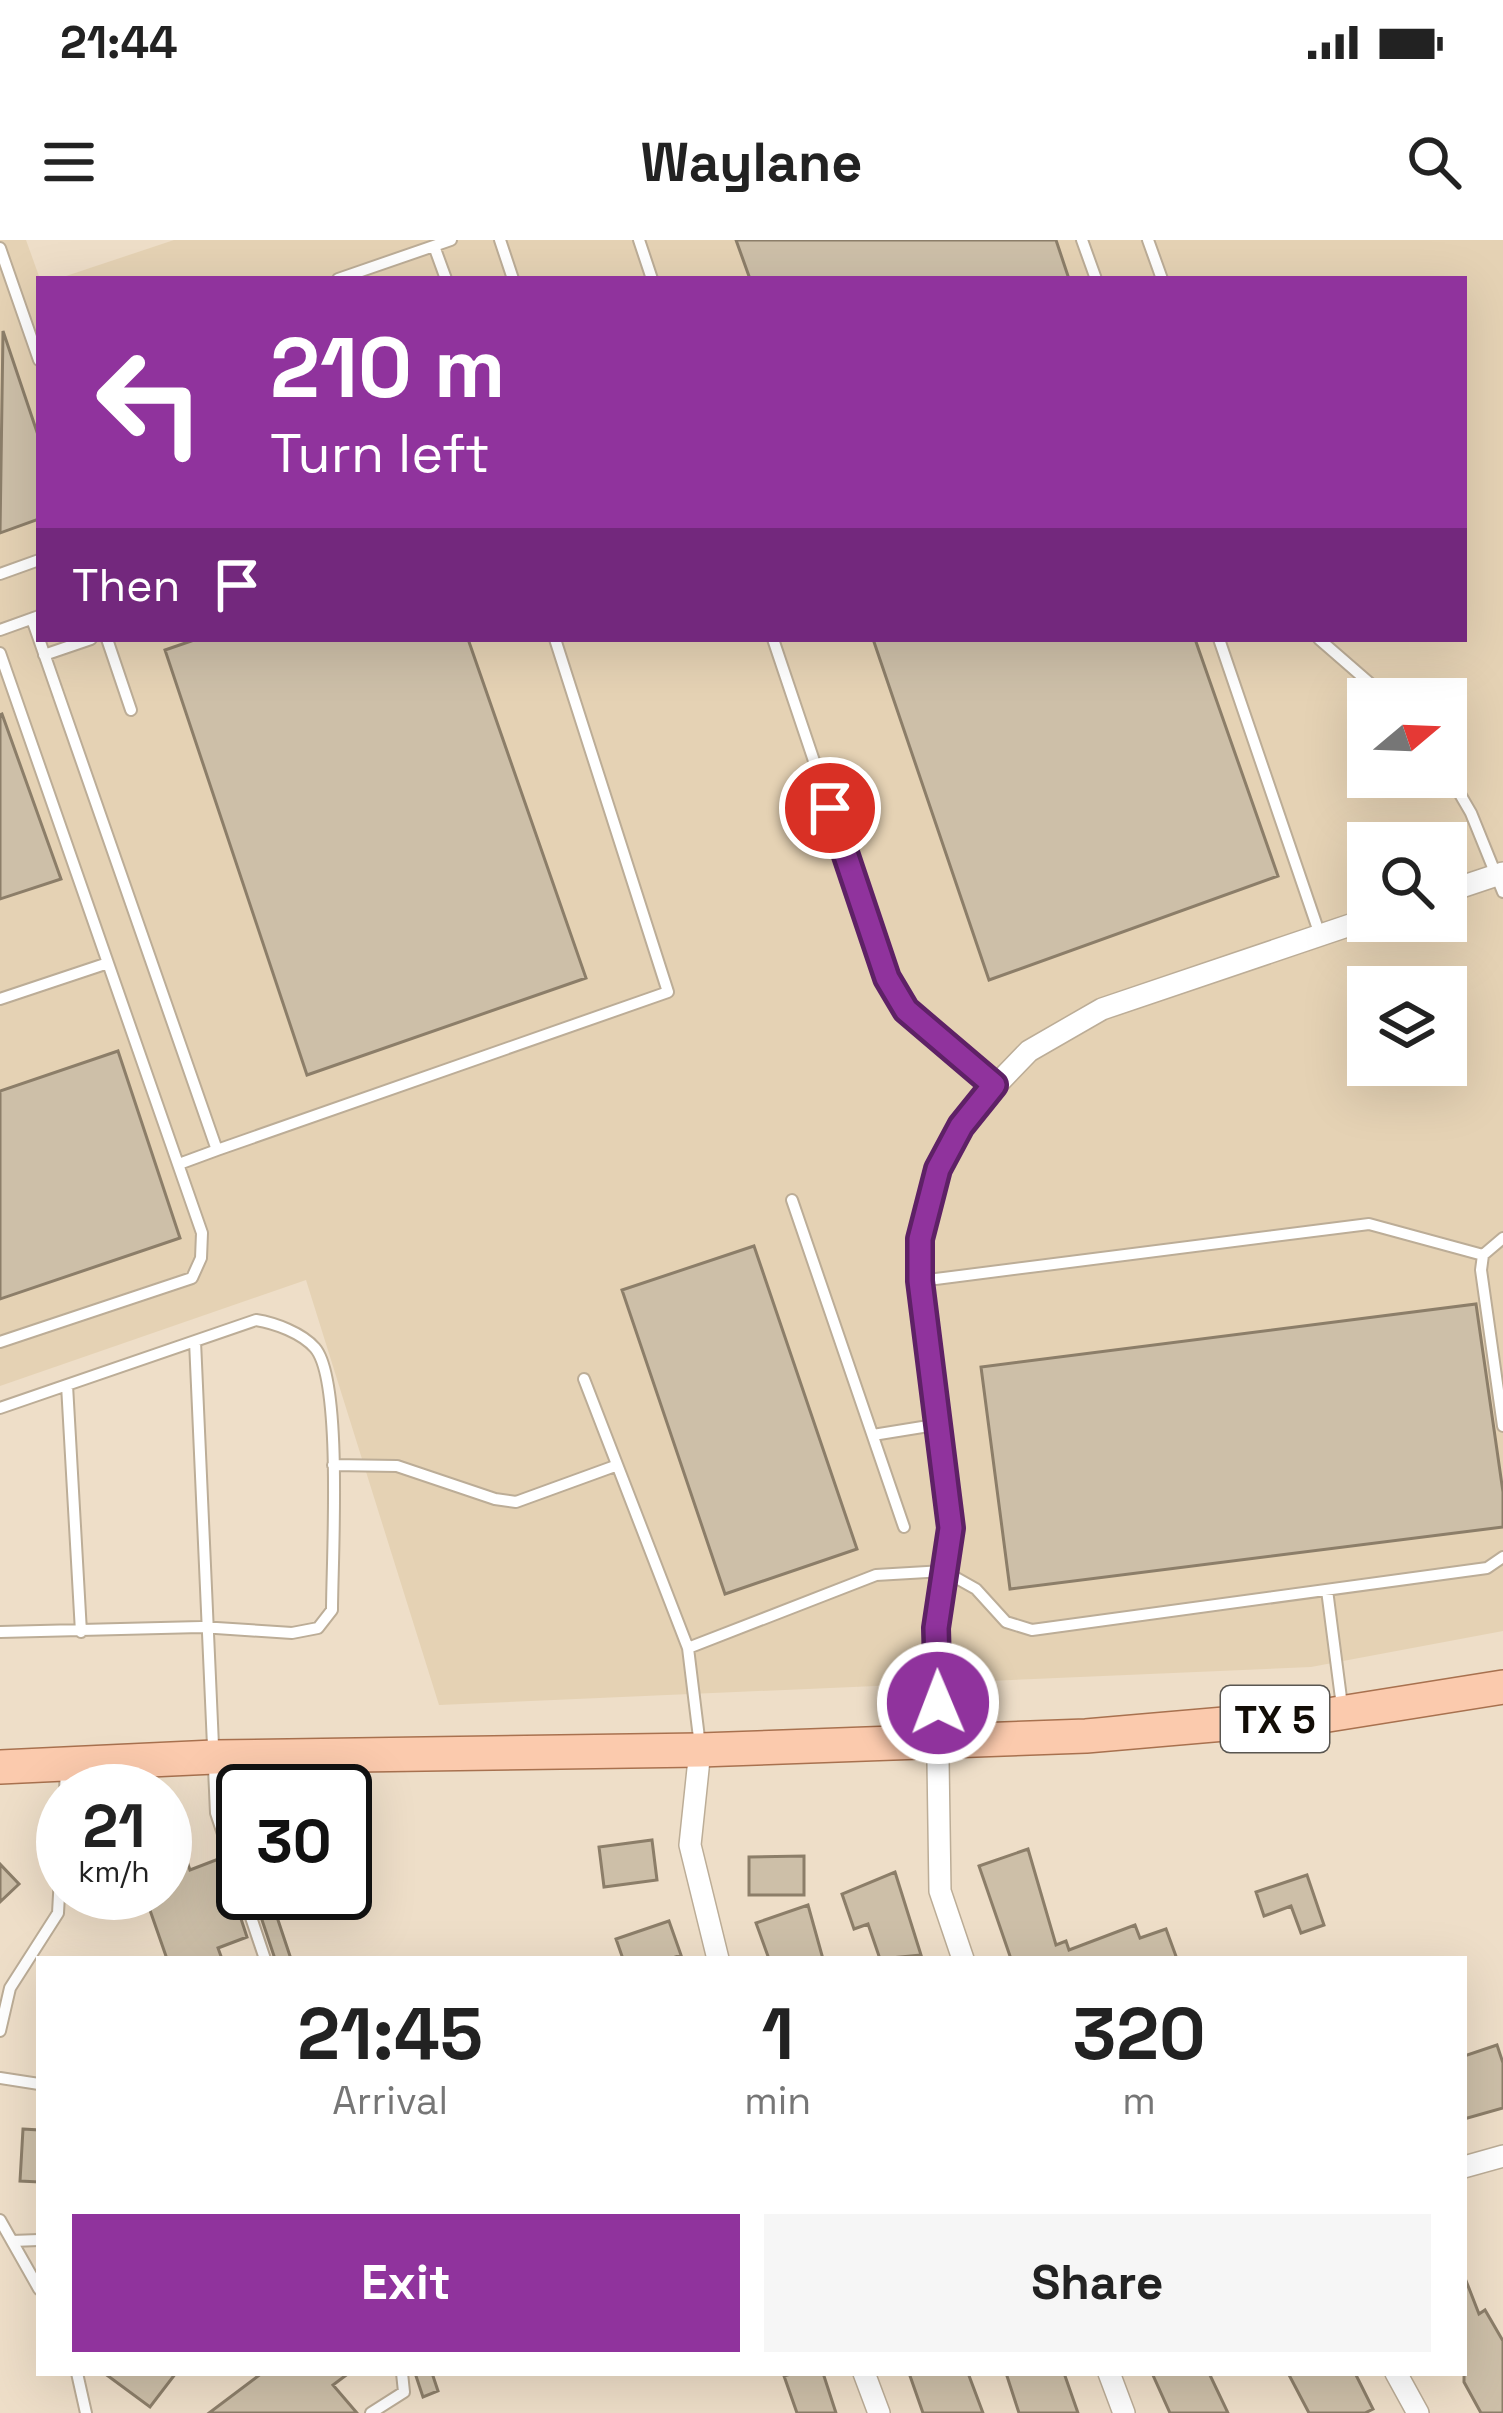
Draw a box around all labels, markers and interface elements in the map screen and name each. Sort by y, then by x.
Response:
text: 21:44 [60,14,178,71]
text: Waylane [641,128,862,197]
icon: menu [36,129,102,195]
icon: search [1401,129,1467,195]
text: 210 m [270,314,505,422]
icon: left [72,324,228,480]
text: Turn left [270,419,490,488]
icon: arrive [204,552,270,618]
text: Then [72,557,180,614]
north arrow [1347,678,1467,798]
map controls [1347,678,1467,1086]
pin [779,757,881,859]
icon: arrive [797,775,863,841]
button: search [1347,822,1467,942]
button: layers [1347,966,1467,1086]
position arrow [875,1640,1001,1766]
road number: TX 5 [1221,1686,1329,1752]
speed limit sign: 30 [216,1764,372,1920]
text: 21 [83,1788,145,1865]
text: km/h [78,1852,150,1891]
text: 21:45 [297,1988,483,2080]
text: 1 [762,1988,794,2080]
text: 320 [1073,1988,1206,2080]
text: Arrival [332,2076,448,2125]
text: min [744,2076,811,2125]
text: m [1122,2076,1156,2125]
button: Exit [72,2214,740,2352]
button: Share [764,2214,1431,2352]

